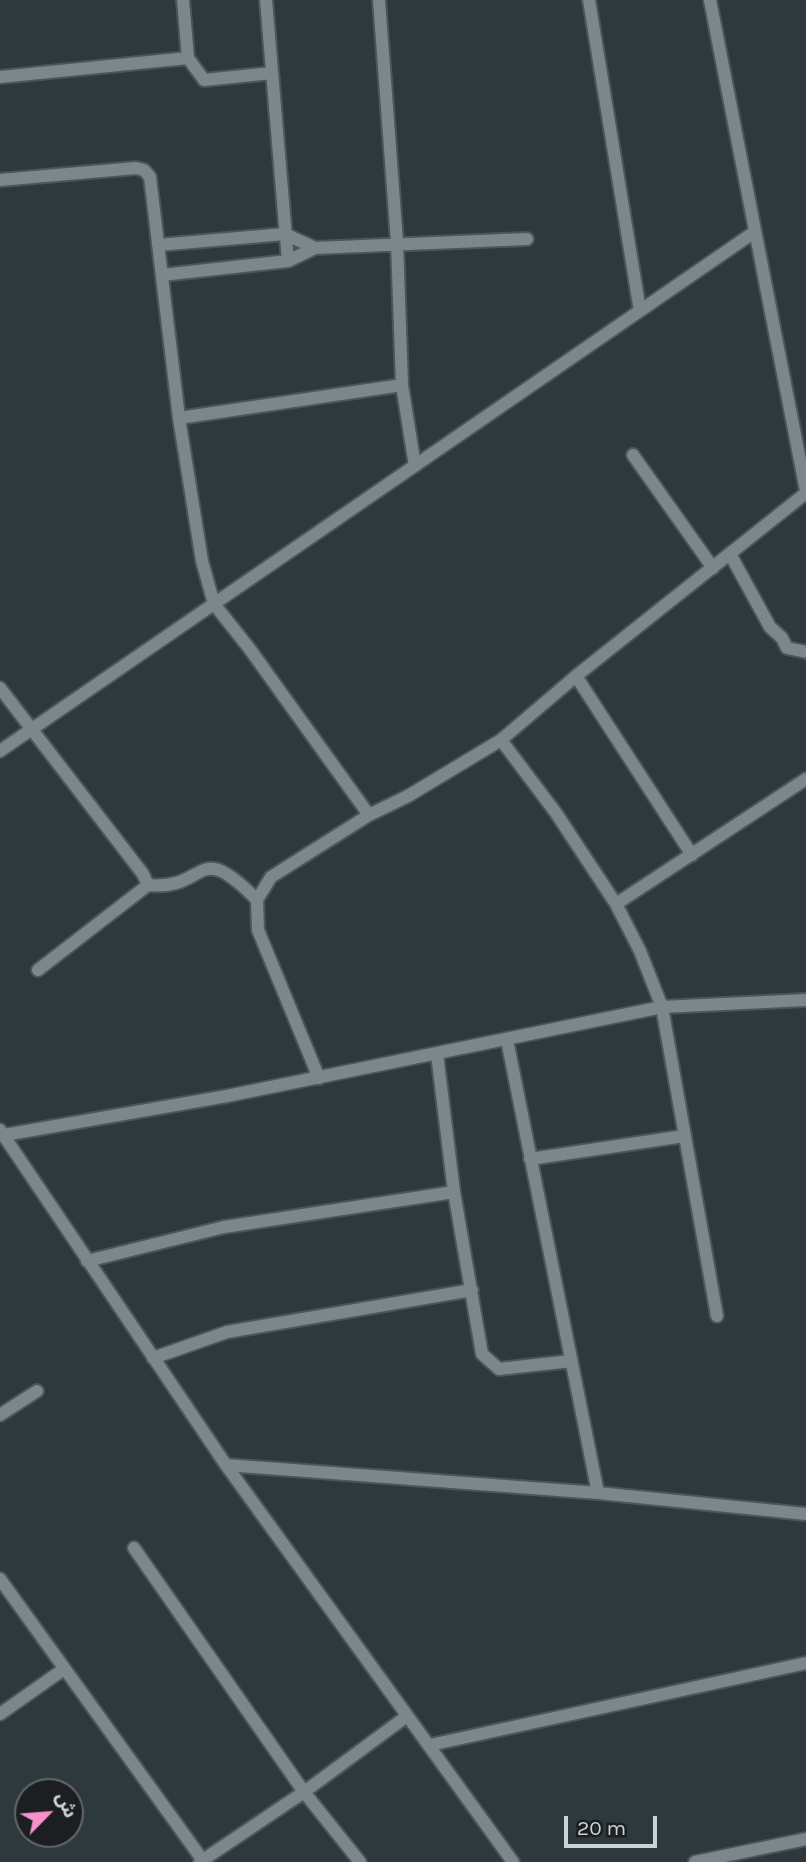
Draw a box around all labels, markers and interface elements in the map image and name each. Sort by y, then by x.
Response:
north arrow [14,1778,84,1848]
text: ش [51,1789,82,1821]
scale bar [568,1802,661,1846]
text: 20 m [577,1816,626,1840]

